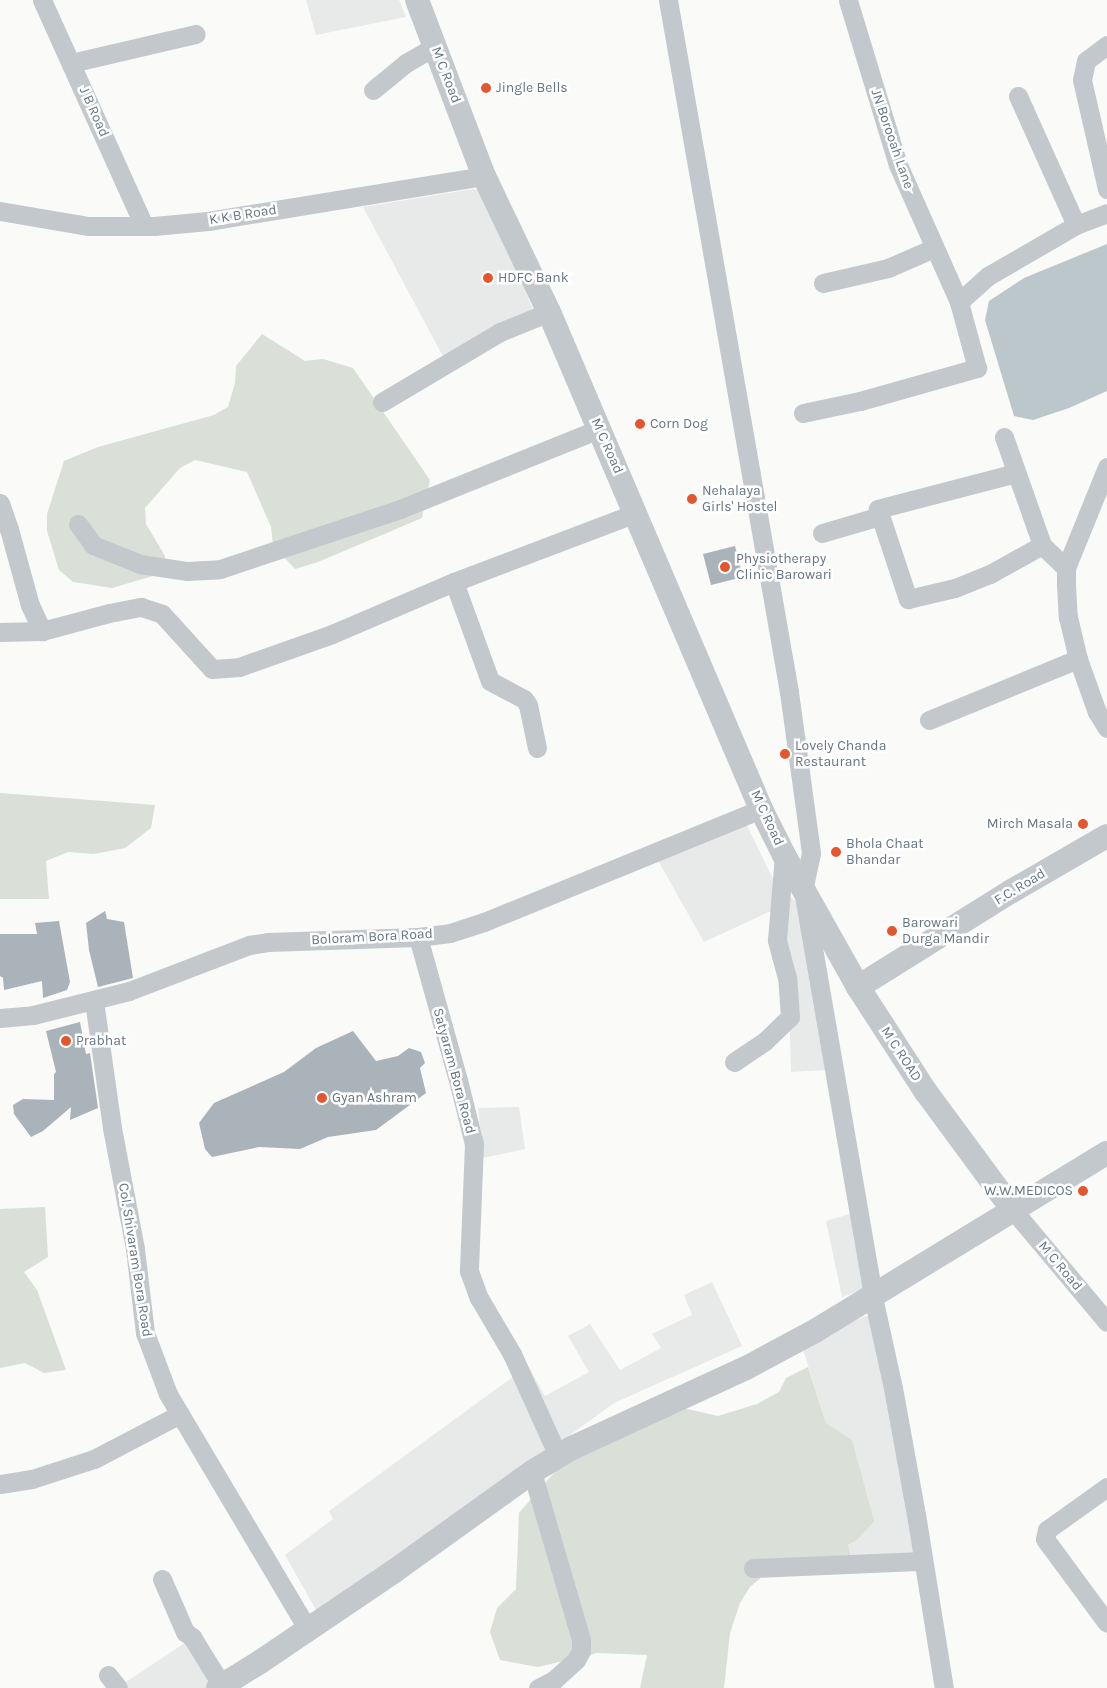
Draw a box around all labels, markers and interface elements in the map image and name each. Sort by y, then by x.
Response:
street label: M C Road [428,44,464,106]
place label: Jingle Bells [496,80,568,96]
marker: Jingle Bells [480,82,492,94]
street label: J B Road [76,84,112,140]
street label: JN Borooah Lane [867,87,917,191]
street label: K K B Road [208,201,278,229]
place label: HDFC Bank [498,270,569,286]
marker: HDFC Bank [482,272,494,284]
street label: M C Road [587,415,627,477]
place label: Corn Dog [650,416,708,432]
marker: Corn Dog [634,418,646,430]
place label: Nehalaya Girls' Hostel [702,483,777,516]
marker: Nehalaya Girls' Hostel [686,493,698,505]
place label: Physiotherapy Clinic Barowari [736,551,832,584]
marker: Physiotherapy Clinic Barowari [718,560,732,574]
place label: Lovely Chanda Restaurant [795,738,886,770]
marker: Lovely Chanda Restaurant [779,748,791,760]
street label: M C Road [747,788,787,848]
place label: Mirch Masala [987,816,1073,832]
marker: Mirch Masala [1077,818,1089,830]
place label: Bhola Chaat Bhandar [846,836,923,869]
marker: Bhola Chaat Bhandar [830,846,842,858]
street label: F.C. Road [991,865,1049,909]
place label: Barowari Durga Mandir [902,915,989,948]
street label: Boloram Bora Road [311,925,433,949]
marker: Barowari Durga Mandir [886,925,898,937]
street label: Satyaram Bora Road [429,1006,479,1136]
street label: M C ROAD [877,1023,925,1085]
place label: Prabhat [76,1033,126,1049]
marker: Prabhat [60,1035,72,1047]
place label: Gyan Ashram [332,1090,417,1106]
marker: Gyan Ashram [316,1092,328,1104]
street label: Col. Shivaram Bora Road [115,1182,155,1338]
place label: W.W.MEDICOS [984,1183,1073,1199]
marker: W.W.MEDICOS [1077,1185,1089,1197]
street label: M C Road [1035,1238,1085,1294]

